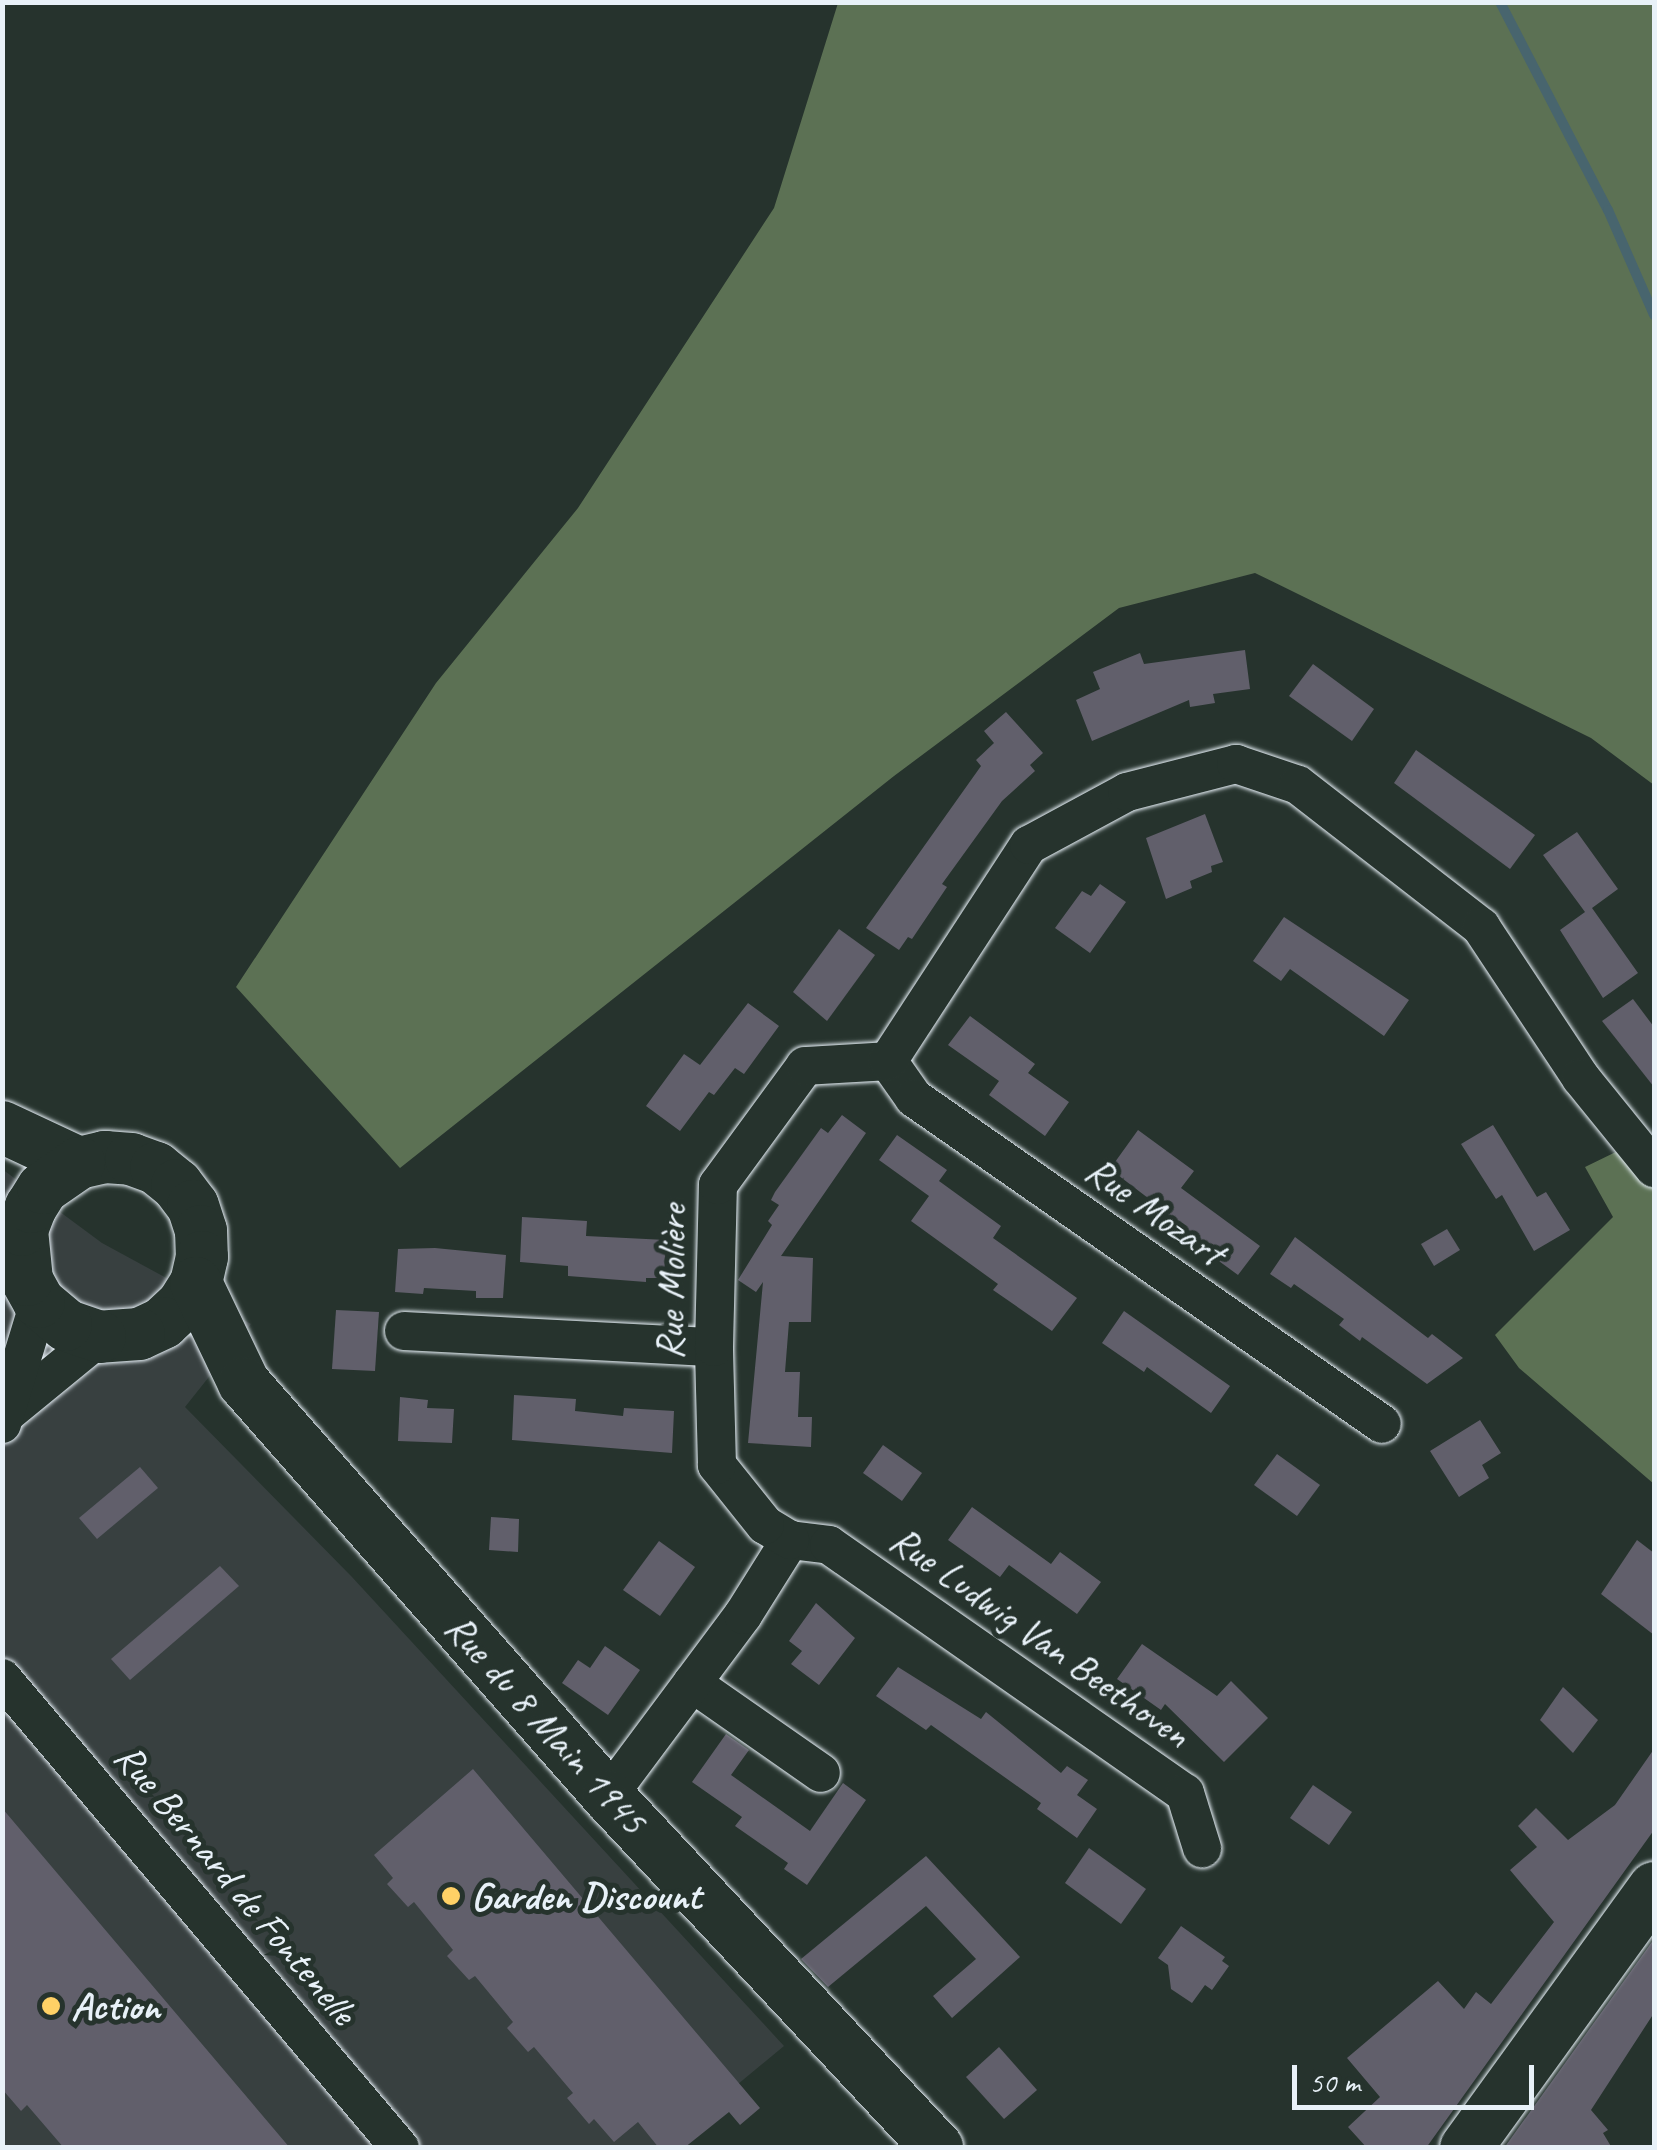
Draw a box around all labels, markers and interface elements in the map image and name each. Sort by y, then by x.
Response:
street label: Rue Mozart [1077,1146,1233,1276]
street label: Rue Molière [646,1204,696,1360]
street label: Rue Ludwig Van Beethoven [881,1516,1199,1758]
street label: Rue du 8 Main 1945 [435,1604,657,1844]
street label: Rue Bernard de Fontenelle [105,1734,367,2034]
place label: Garden Discount [471,1872,702,1920]
marker: Garden Discount [440,1885,462,1907]
place label: Action [71,1982,160,2030]
marker: Action [40,1995,62,2017]
scale bar [1297,2045,1540,2107]
text: 50 m [1309,2063,1360,2101]

